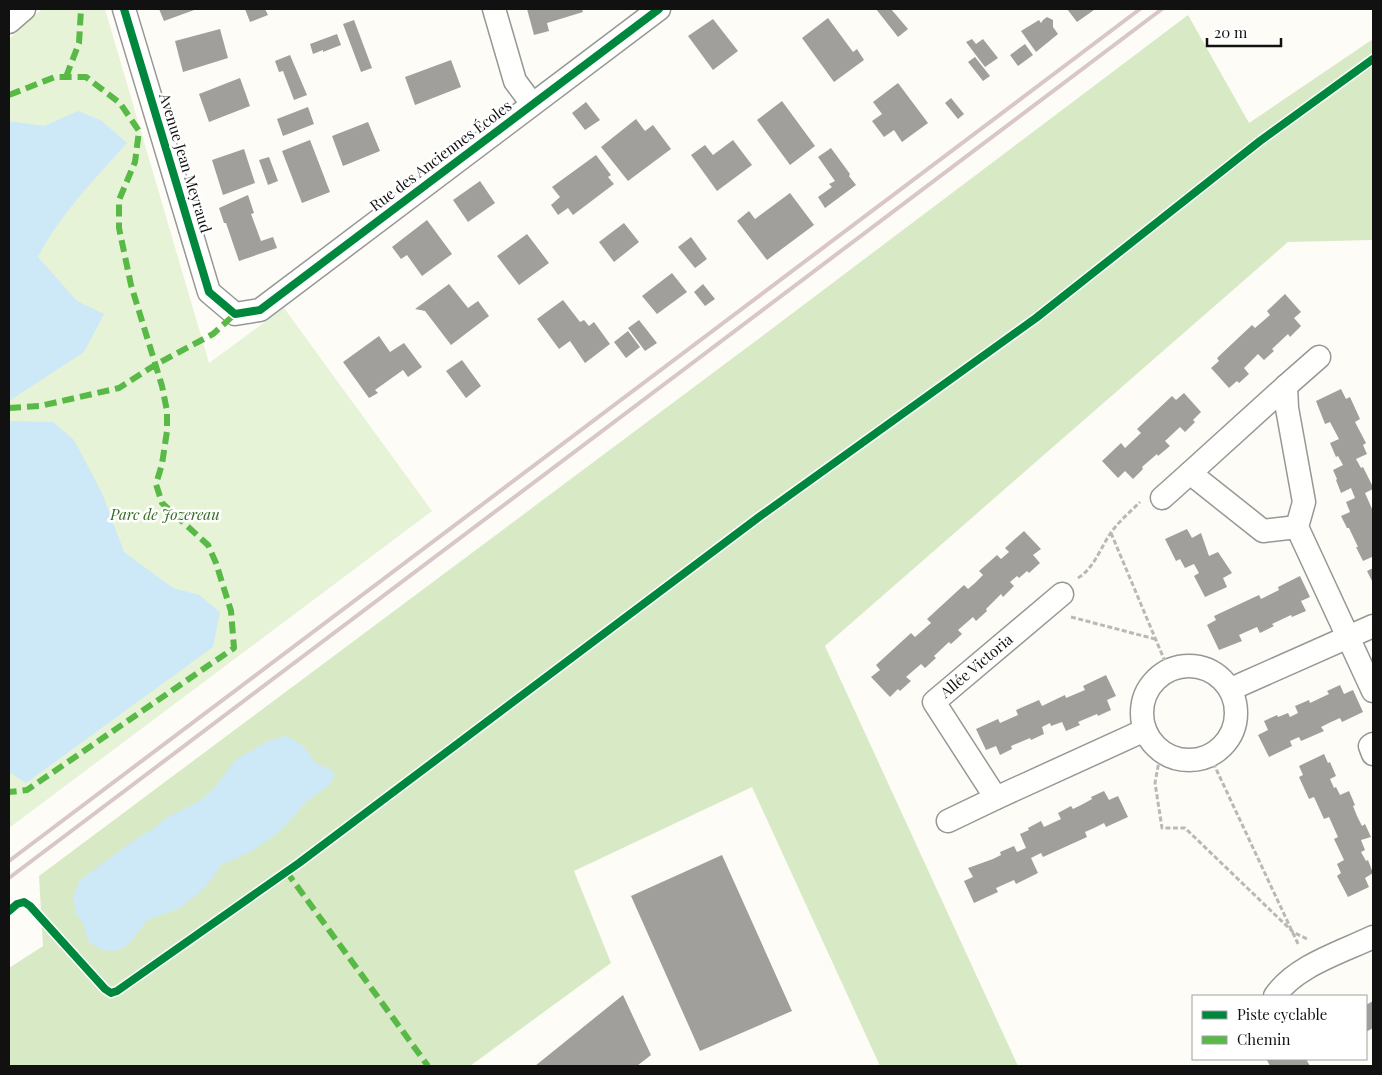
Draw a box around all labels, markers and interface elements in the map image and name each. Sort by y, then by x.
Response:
scale bar [1207,15,1281,47]
text: 20 m [1214,22,1248,42]
street label: Avenue Jean Meyraud [155,90,217,235]
street label: Rue des Anciennes Écoles [365,95,515,215]
park label: Parc de Jozereau [109,504,220,524]
street label: Allée Victoria [935,629,1017,702]
legend [1192,995,1367,1060]
text: Piste cyclable [1237,1004,1327,1024]
text: Chemin [1237,1029,1290,1049]

